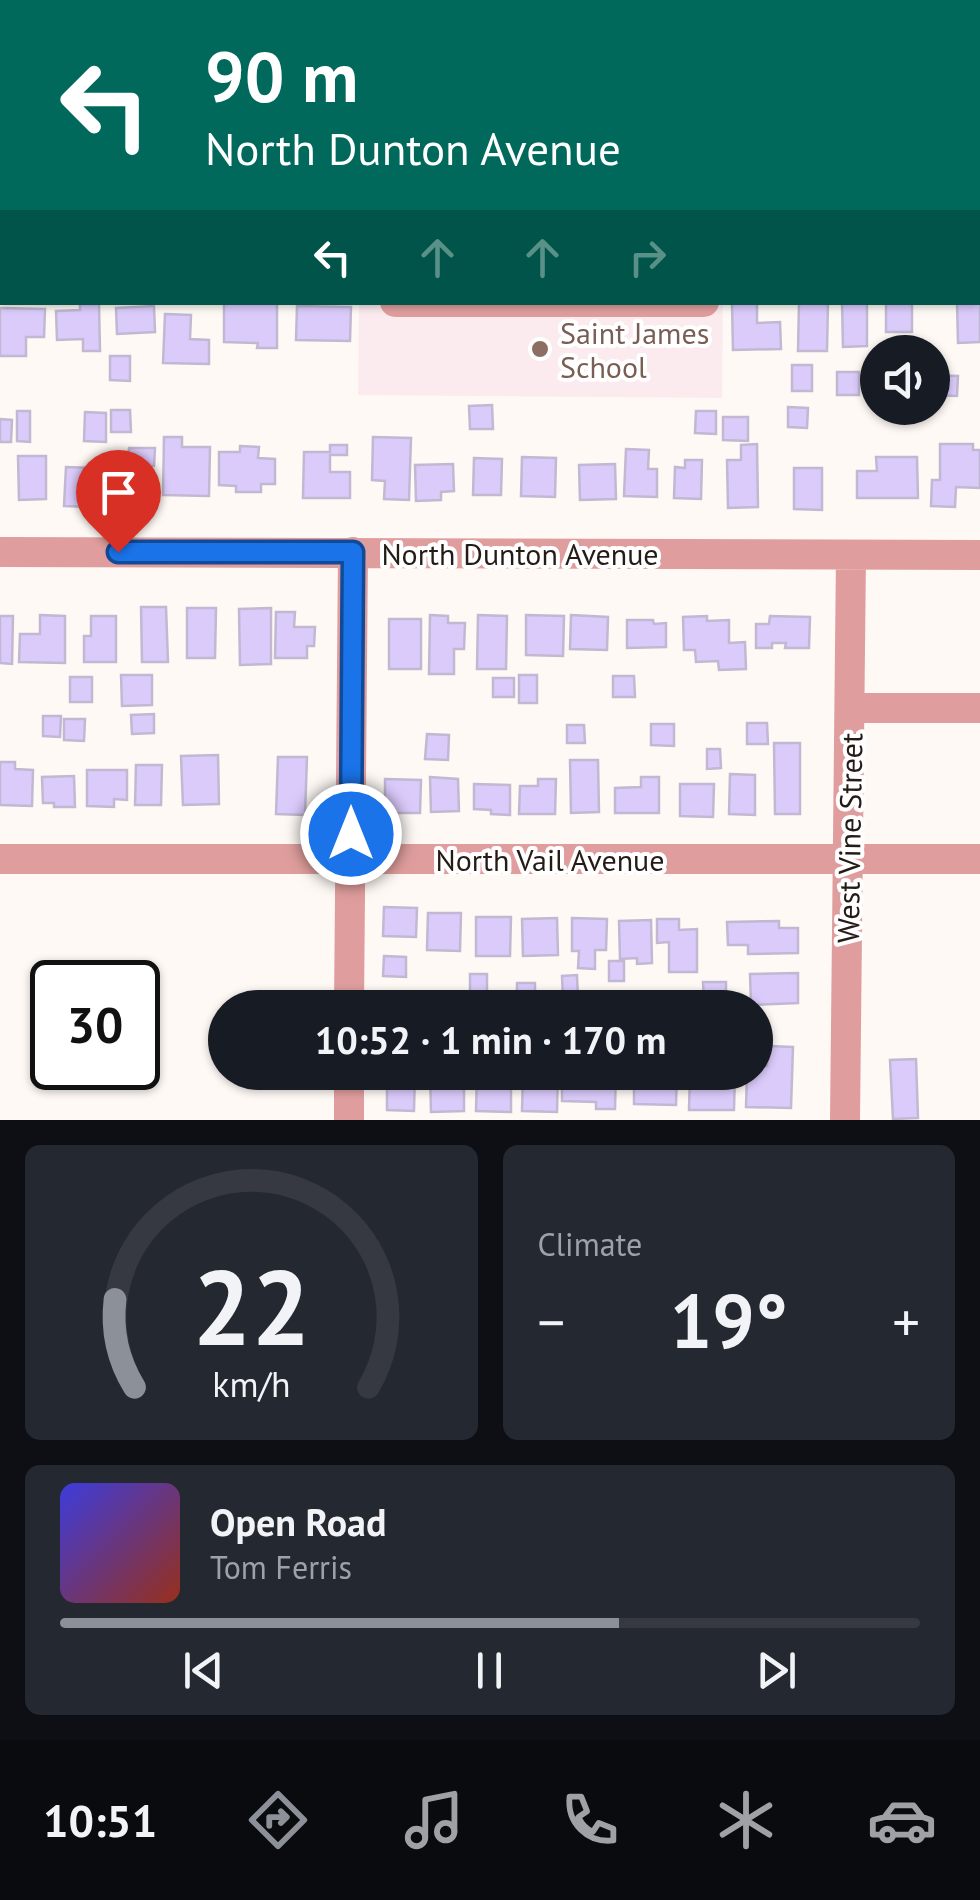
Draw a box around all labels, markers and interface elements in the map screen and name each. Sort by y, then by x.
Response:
text: 90 m [205,31,358,121]
icon: left [40,40,170,170]
text: North Dunton Avenue [205,119,621,177]
icon: left [305,230,360,285]
icon: ahead [410,230,465,285]
icon: ahead [515,230,570,285]
icon: right [620,230,675,285]
place label: Saint James School [560,313,709,386]
map controls [860,335,950,425]
button: sound [860,335,950,425]
marker: Saint James School [529,338,551,360]
pin [76,450,161,553]
icon: arrive [91,465,146,520]
street label: North Dunton Avenue [381,534,659,573]
street label: West Vine Street [828,733,870,943]
position arrow [299,782,403,886]
street label: North Vail Avenue [435,840,665,879]
speed limit sign: 30 [30,960,160,1090]
text: 10:52 · 1 min · 170 m [315,1015,666,1064]
text: Climate [538,1223,642,1265]
text: 22 [192,1239,310,1374]
text: 19° [670,1272,788,1369]
text: − [538,1286,565,1357]
text: + [892,1286,920,1357]
text: km/h [212,1361,290,1407]
text: Open Road [210,1497,386,1546]
text: Tom Ferris [210,1546,352,1588]
icon: previous [176,1643,231,1698]
icon: pause [462,1643,517,1698]
icon: next [749,1643,804,1698]
icon: directions [243,1785,313,1855]
icon: music [399,1785,469,1855]
icon: phone [555,1785,625,1855]
icon: climate [711,1785,781,1855]
icon: car [867,1785,937,1855]
text: 10:51 [43,1791,157,1849]

